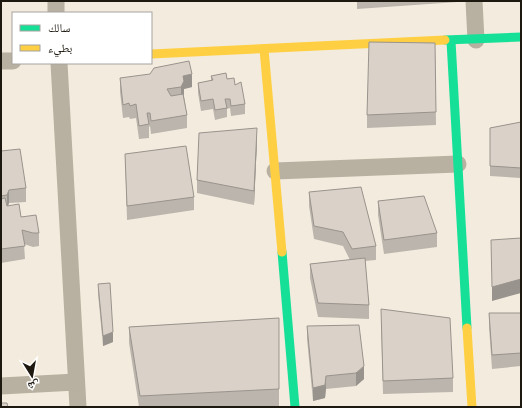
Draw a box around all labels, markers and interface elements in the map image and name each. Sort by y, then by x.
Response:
legend [12,12,152,64]
text: سالك [48,21,70,35]
text: بطيء [48,41,72,58]
north arrow [12,356,52,396]
text: ش [26,377,41,393]

